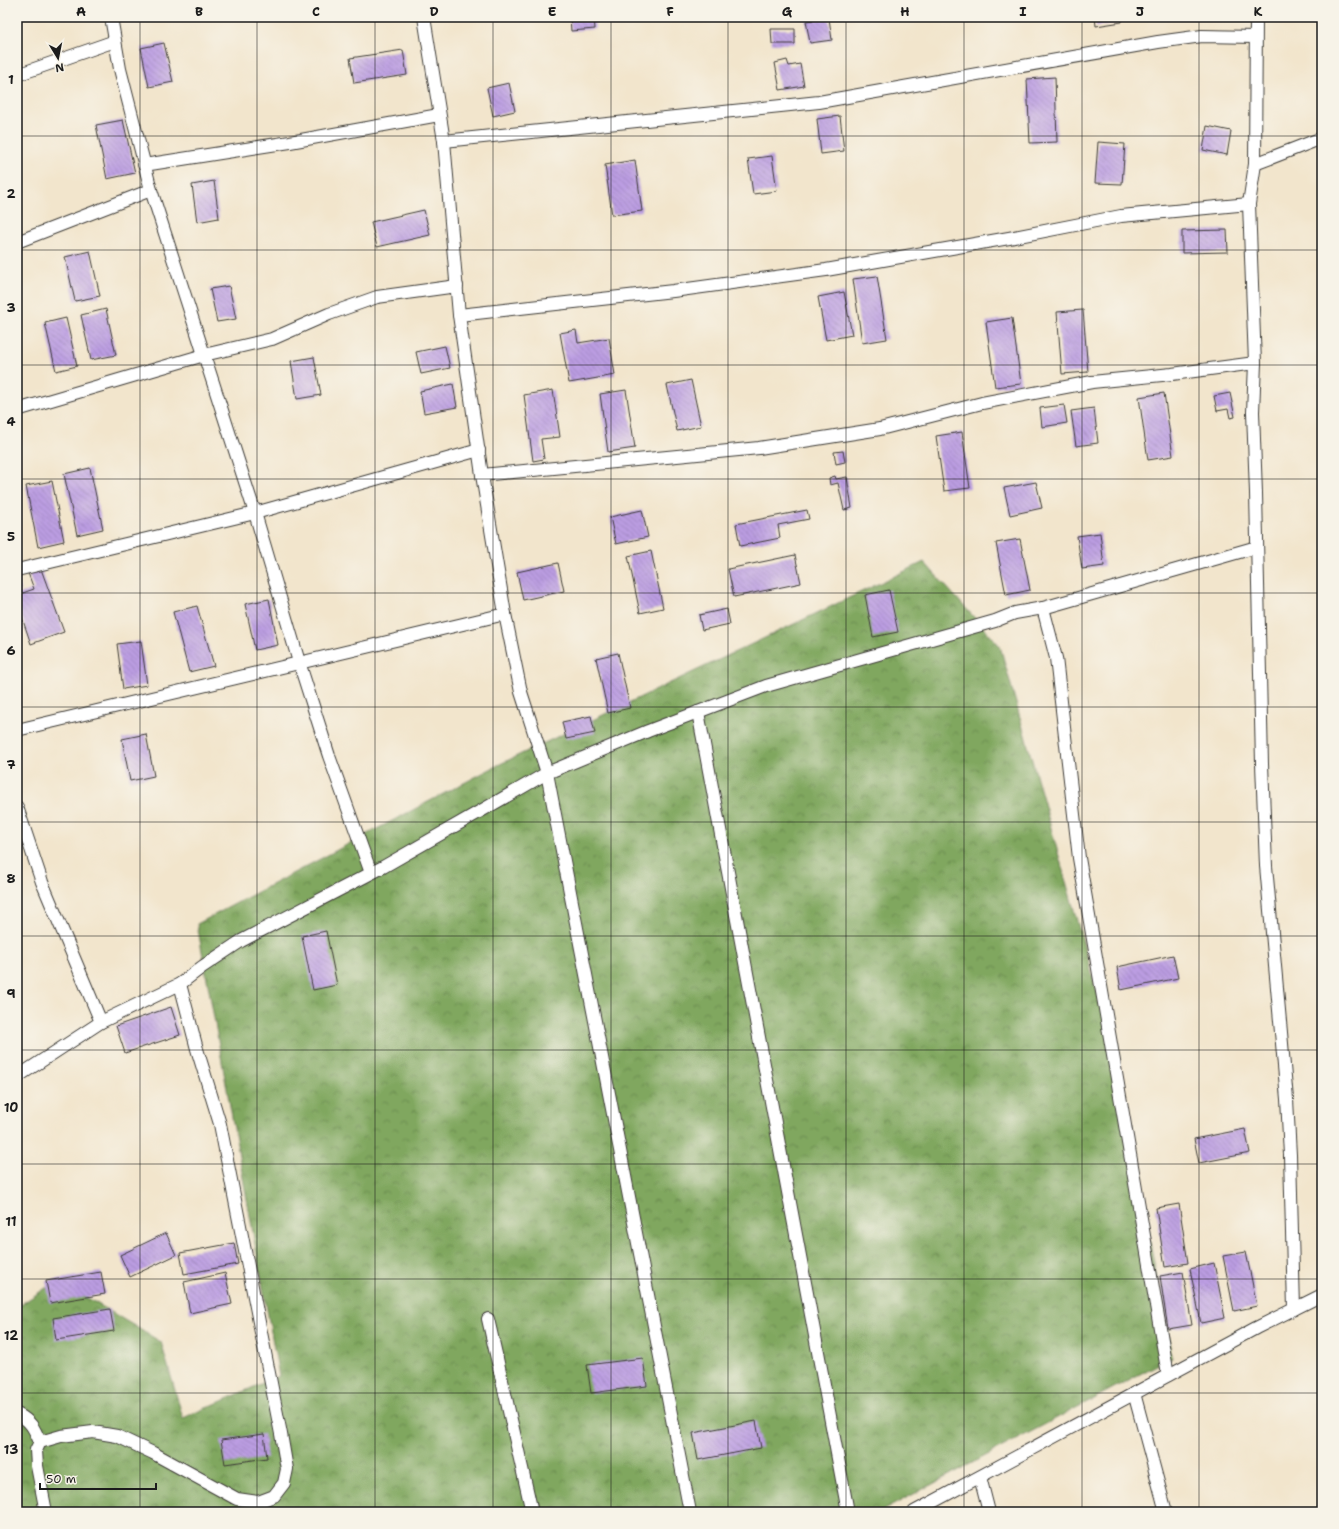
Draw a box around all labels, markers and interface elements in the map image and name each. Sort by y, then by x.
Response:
text: A [76,3,86,20]
text: B [195,3,203,20]
text: C [312,3,320,20]
text: D [429,3,439,20]
text: E [548,3,557,20]
text: F [666,3,674,20]
text: G [782,3,793,20]
text: H [900,3,910,20]
text: I [1019,3,1027,20]
text: J [1136,3,1144,20]
text: K [1254,3,1263,20]
north arrow [38,38,78,78]
text: N [54,59,65,76]
text: 1 [8,71,14,88]
text: 2 [6,185,16,202]
text: 3 [6,299,16,316]
text: 4 [6,413,16,430]
text: 5 [7,528,15,545]
text: 6 [6,642,16,659]
text: 7 [6,756,16,773]
text: 8 [6,870,16,887]
text: 9 [6,985,16,1002]
text: 10 [4,1099,18,1116]
text: 11 [5,1213,17,1230]
text: 12 [4,1327,18,1344]
text: 13 [4,1441,18,1458]
scale bar [40,1465,156,1491]
text: 50 m [46,1471,76,1487]

